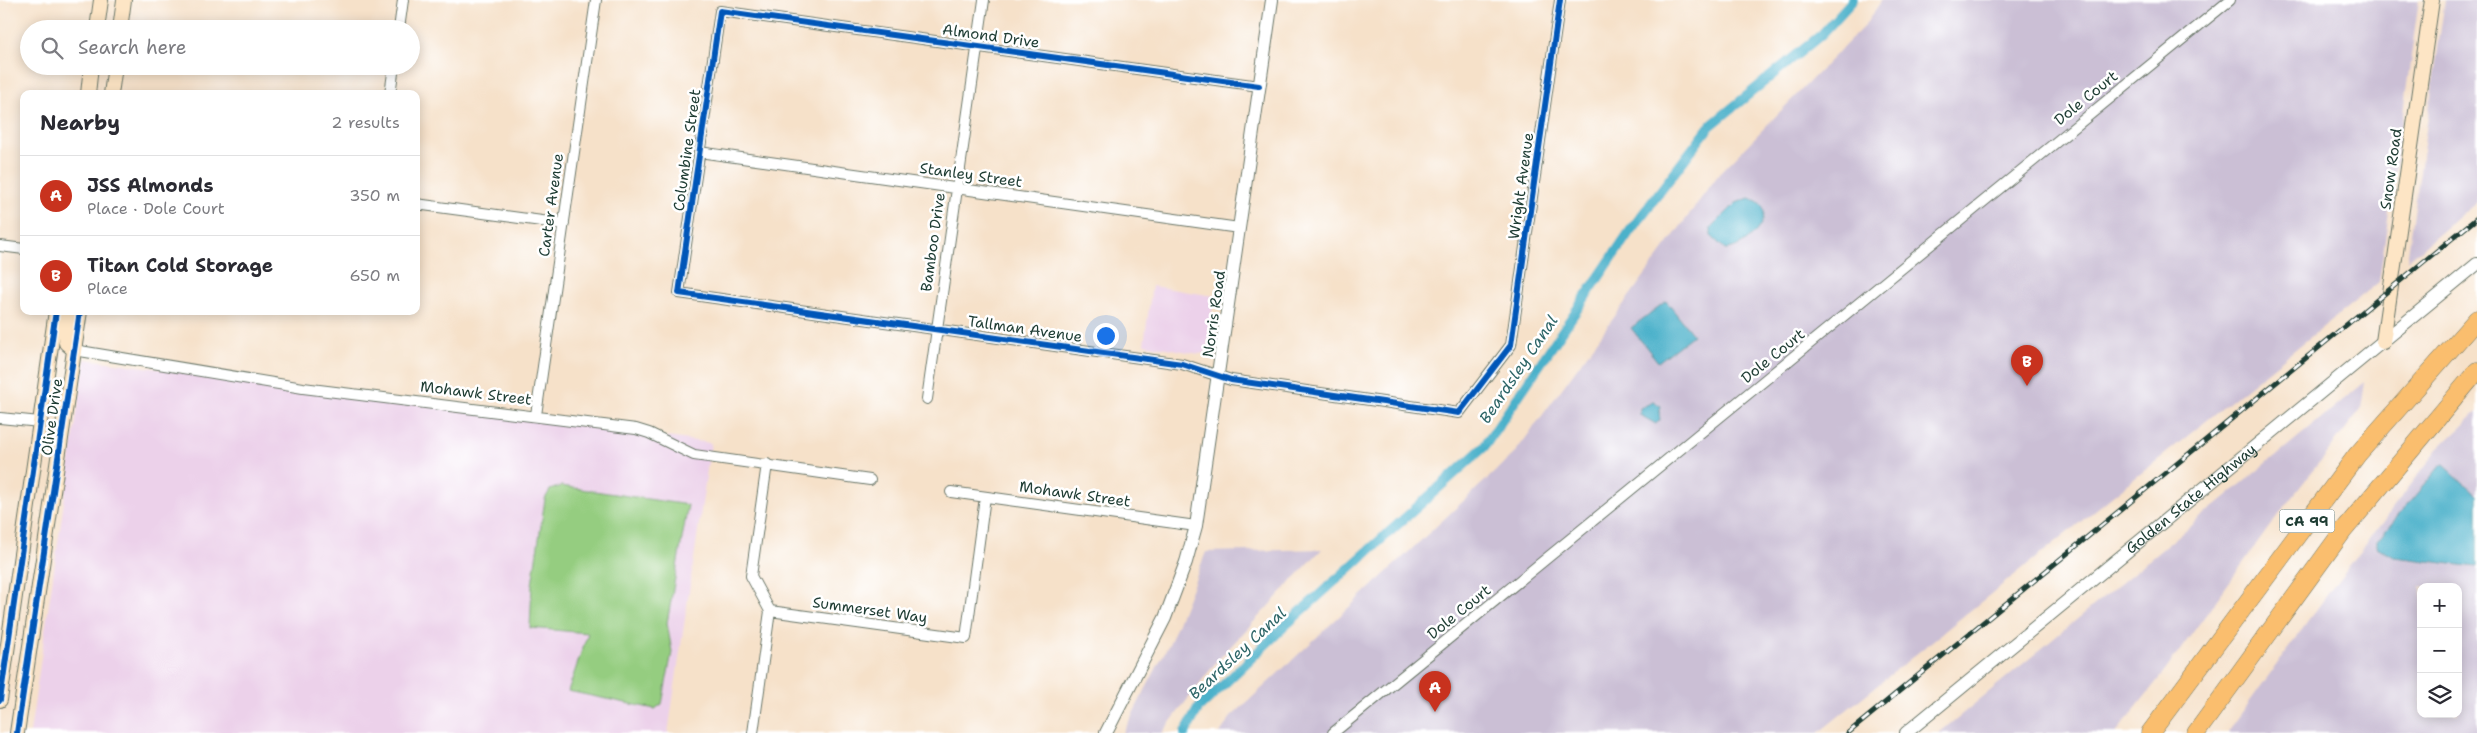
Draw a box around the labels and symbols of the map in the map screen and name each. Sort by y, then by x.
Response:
street label: Almond Drive [941,19,1041,53]
street label: Dole Court [2050,66,2122,130]
street label: Columbine Street [669,88,705,212]
street label: Snow Road [2375,127,2407,211]
street label: Wright Avenue [1504,131,1538,241]
street label: Carter Avenue [534,152,568,258]
street label: Stanley Street [918,158,1024,192]
street label: Bamboo Drive [916,191,950,293]
street label: Norris Road [1198,269,1230,359]
street label: Tallman Avenue [967,311,1083,347]
water label: Beardsley Canal [1474,311,1562,427]
your location [1093,323,1119,349]
street label: Dole Court [1737,324,1809,388]
pin: B [2011,345,2043,386]
street label: Mohawk Street [419,376,533,410]
street label: Olive Drive [37,377,67,457]
street label: Golden State Highway [2122,439,2261,558]
street label: Mohawk Street [1018,476,1132,512]
road number: CA 99 [2280,510,2334,532]
street label: Dole Court [1423,580,1495,644]
street label: Summerset Way [811,592,929,628]
water label: Beardsley Canal [1184,603,1291,704]
pin: A [1419,671,1451,712]

